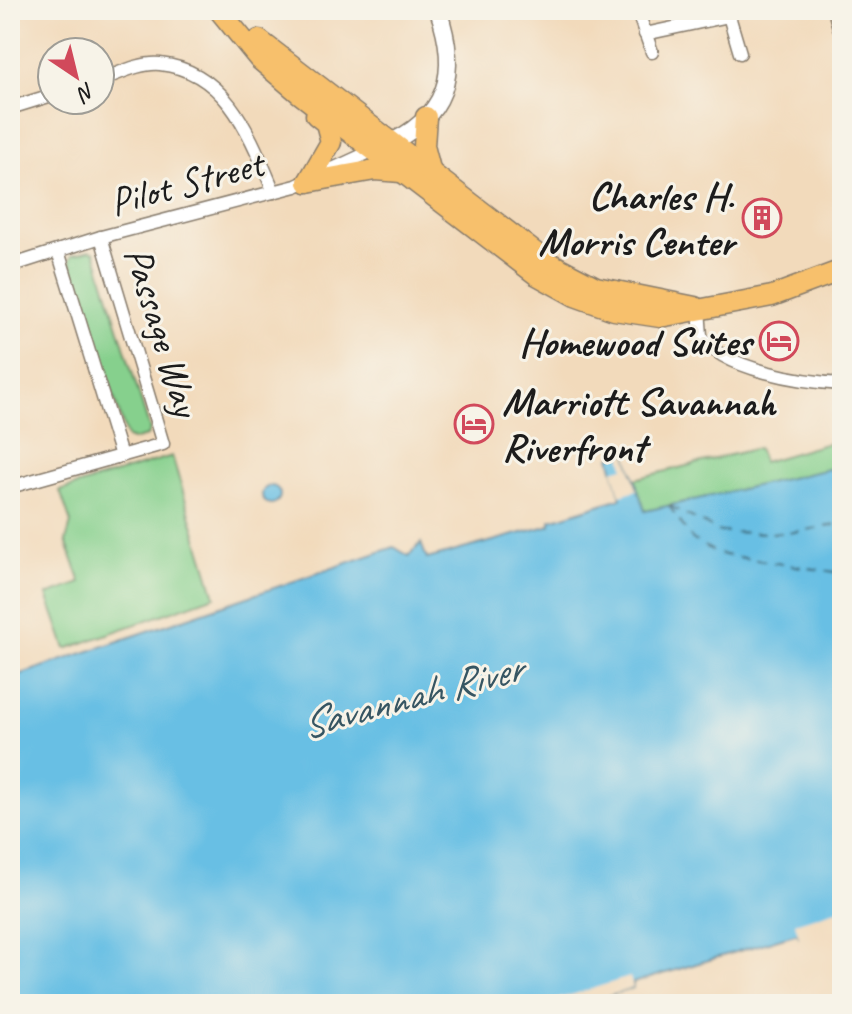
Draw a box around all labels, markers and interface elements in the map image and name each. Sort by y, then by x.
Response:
north arrow [36,36,116,116]
text: N [71,76,101,109]
street label: Pilot Street [104,138,272,227]
place label: Charles H. Morris Center [538,171,739,267]
building icon: Charles H. Morris Center [741,197,783,239]
street label: Passage Way [113,241,212,425]
place label: Homewood Suites [519,317,755,367]
hotel icon: Homewood Suites [758,320,800,362]
place label: Marriott Savannah Riverfront [502,377,777,473]
hotel icon: Marriott Savannah Riverfront [453,403,495,445]
water label: Savannah River [295,640,534,751]

